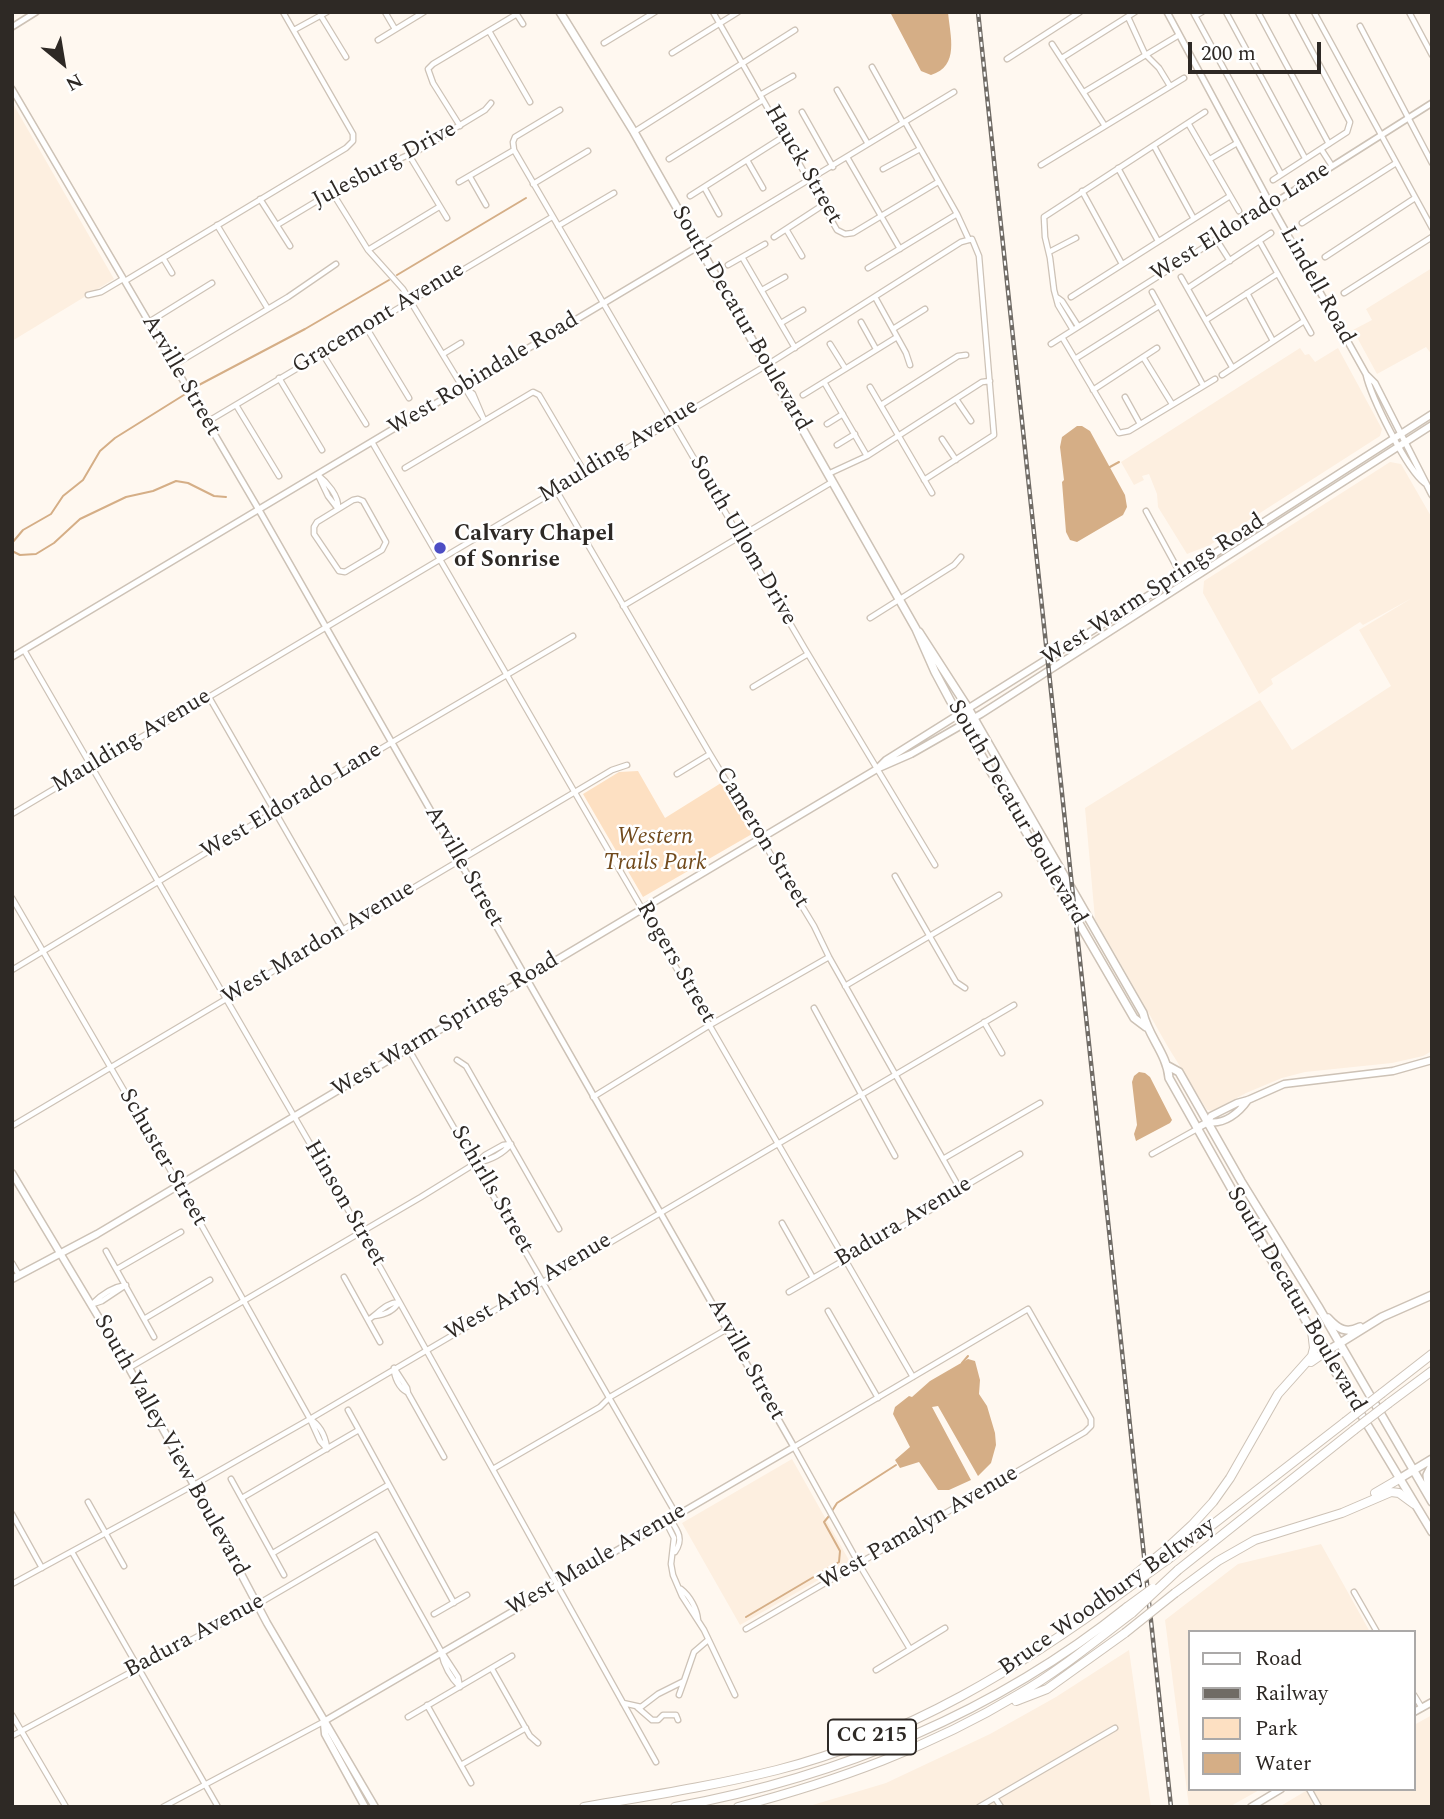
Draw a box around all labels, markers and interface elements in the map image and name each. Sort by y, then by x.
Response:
north arrow [28,28,98,98]
scale bar [1192,28,1325,72]
text: 200 m [1201,38,1256,70]
text: N [60,65,88,98]
street label: Hauck Street [757,101,847,229]
street label: Julesburg Drive [308,117,462,215]
street label: West Eldorado Lane [1146,157,1336,289]
street label: South Decatur Boulevard [664,202,816,436]
street label: Lindell Road [1272,222,1360,350]
street label: Gracemont Avenue [288,257,470,381]
street label: West Robindale Road [384,307,584,443]
street label: Arville Street [134,310,226,442]
street label: Maulding Avenue [535,394,703,510]
street label: South Ullom Drive [682,451,802,631]
street label: West Warm Springs Road [1038,509,1270,673]
place label: Calvary Chapel of Sonrise [454,521,614,575]
marker: Calvary Chapel of Sonrise [432,540,448,556]
street label: Maulding Avenue [48,684,216,800]
street label: South Decatur Boulevard [940,696,1092,930]
street label: West Eldorado Lane [197,737,387,867]
street label: Cameron Street [708,762,814,914]
street label: Arville Street [417,801,509,933]
park label: Western Trails Park [603,824,707,878]
street label: West Mardon Avenue [218,876,420,1012]
street label: Rogers Street [629,897,721,1029]
street label: West Warm Springs Road [328,947,564,1105]
street label: Schuster Street [112,1084,212,1232]
street label: Schirlls Street [443,1121,539,1259]
street label: Hinson Street [297,1136,391,1272]
street label: Badura Avenue [831,1171,977,1275]
street label: South Decatur Boulevard [1219,1183,1371,1417]
street label: West Arby Avenue [441,1228,617,1348]
street label: Arville Street [700,1294,790,1426]
street label: South Valley View Boulevard [86,1310,254,1582]
street label: West Pamalyn Avenue [814,1461,1024,1597]
street label: West Maule Avenue [502,1498,692,1624]
street label: Bruce Woodbury Beltway [995,1513,1221,1683]
street label: Badura Avenue [120,1589,270,1685]
legend [1188,1630,1416,1791]
text: Road [1255,1643,1302,1675]
text: Railway [1255,1678,1328,1710]
text: Park [1255,1713,1298,1745]
road number: CC 215 [828,1720,916,1754]
text: Water [1255,1748,1311,1780]

